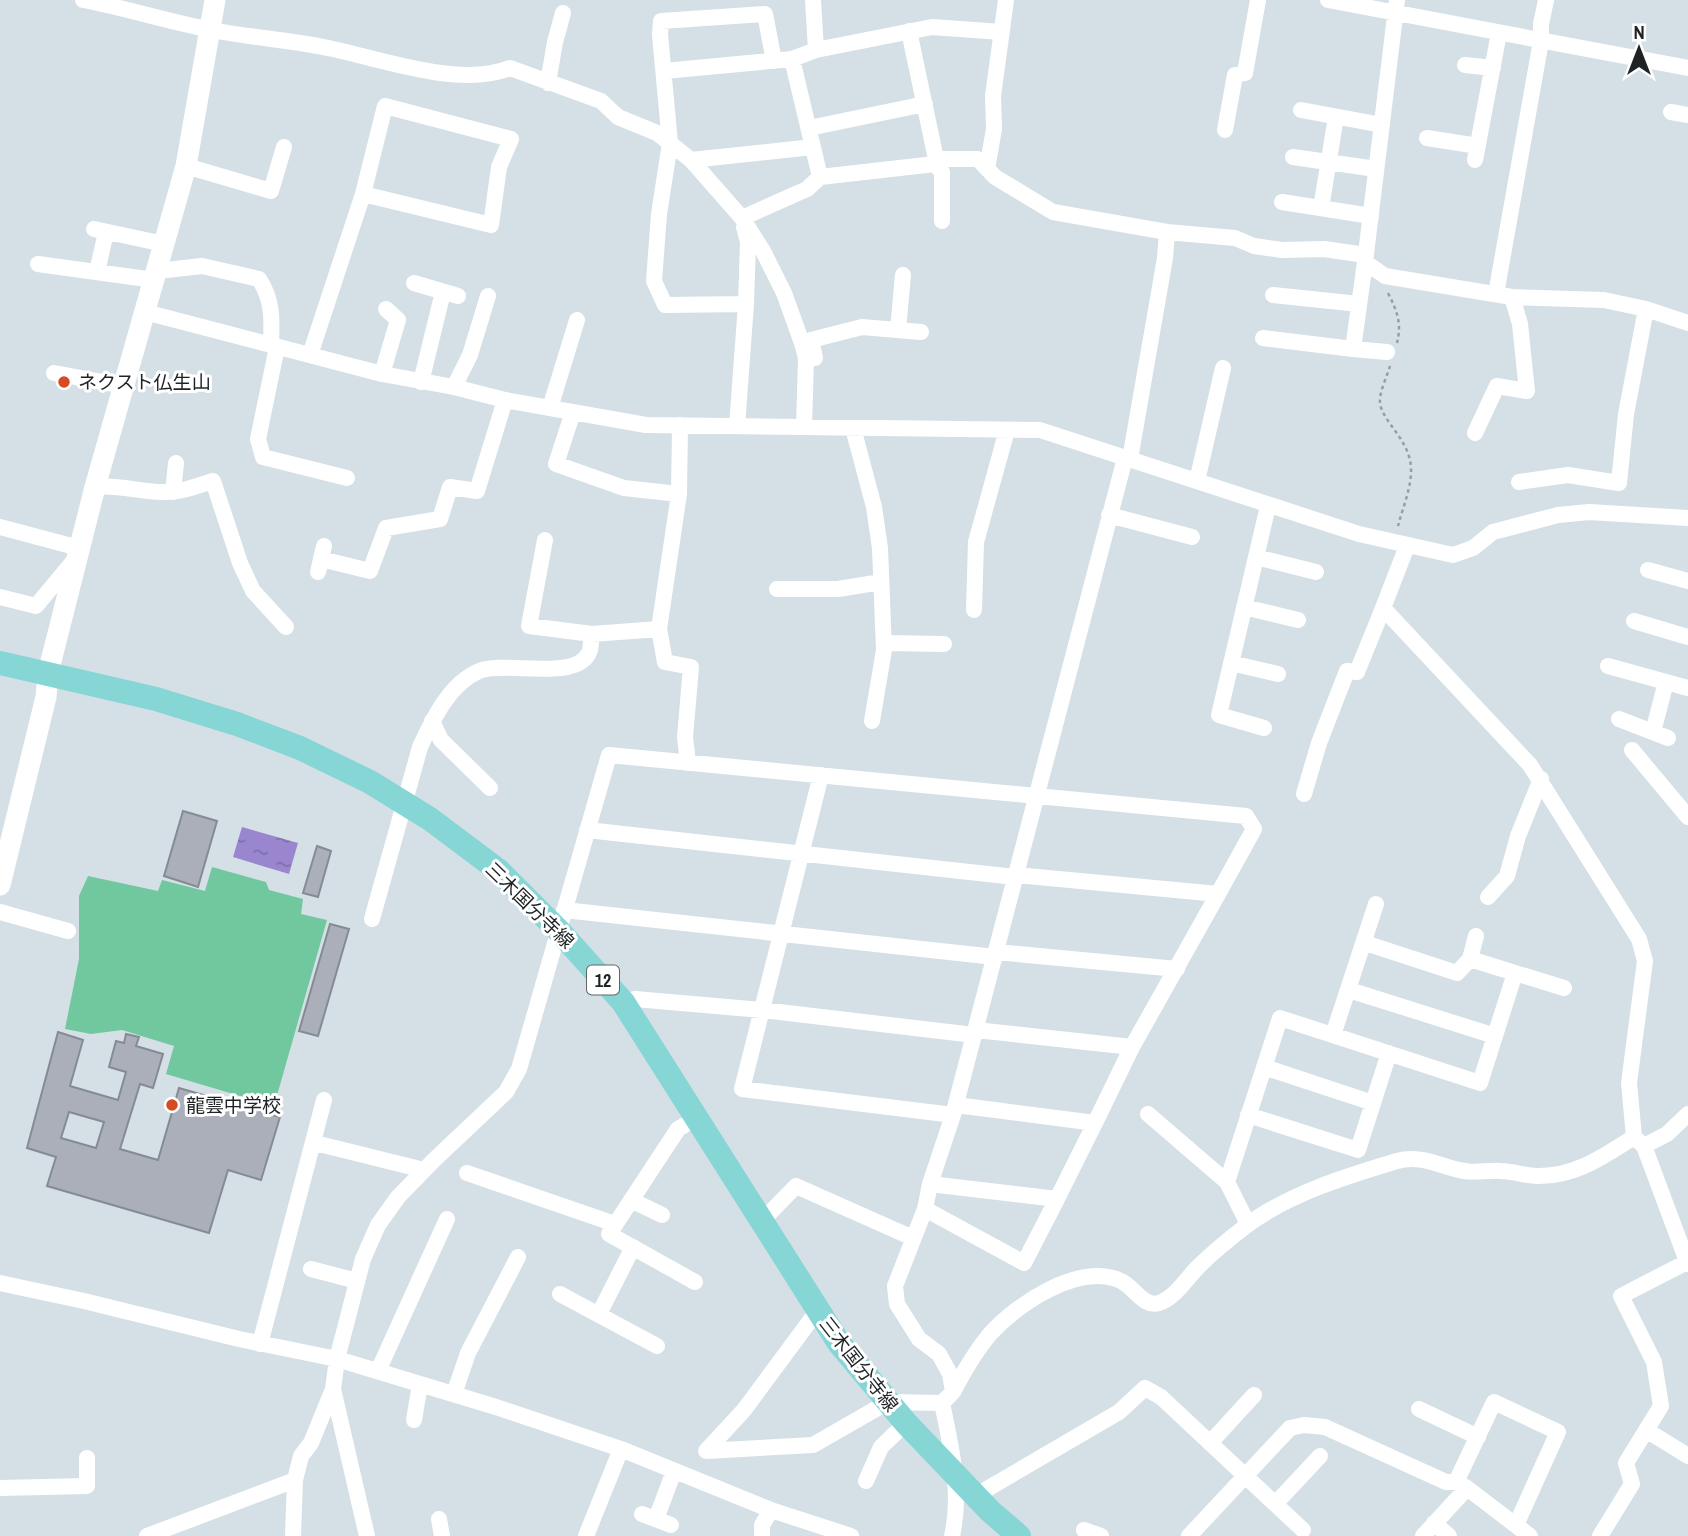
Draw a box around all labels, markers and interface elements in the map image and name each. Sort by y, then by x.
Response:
north arrow [1604,14,1674,84]
text: N [1633,19,1645,45]
place label: ネクスト仏生山 [78,369,210,395]
marker: ネクスト仏生山 [56,374,72,390]
street label: 三木国分寺線 [480,856,580,954]
road number: 12 [587,965,619,995]
place label: 龍雲中学校 [186,1092,281,1118]
marker: 龍雲中学校 [164,1097,180,1113]
street label: 三木国分寺線 [814,1311,904,1417]

